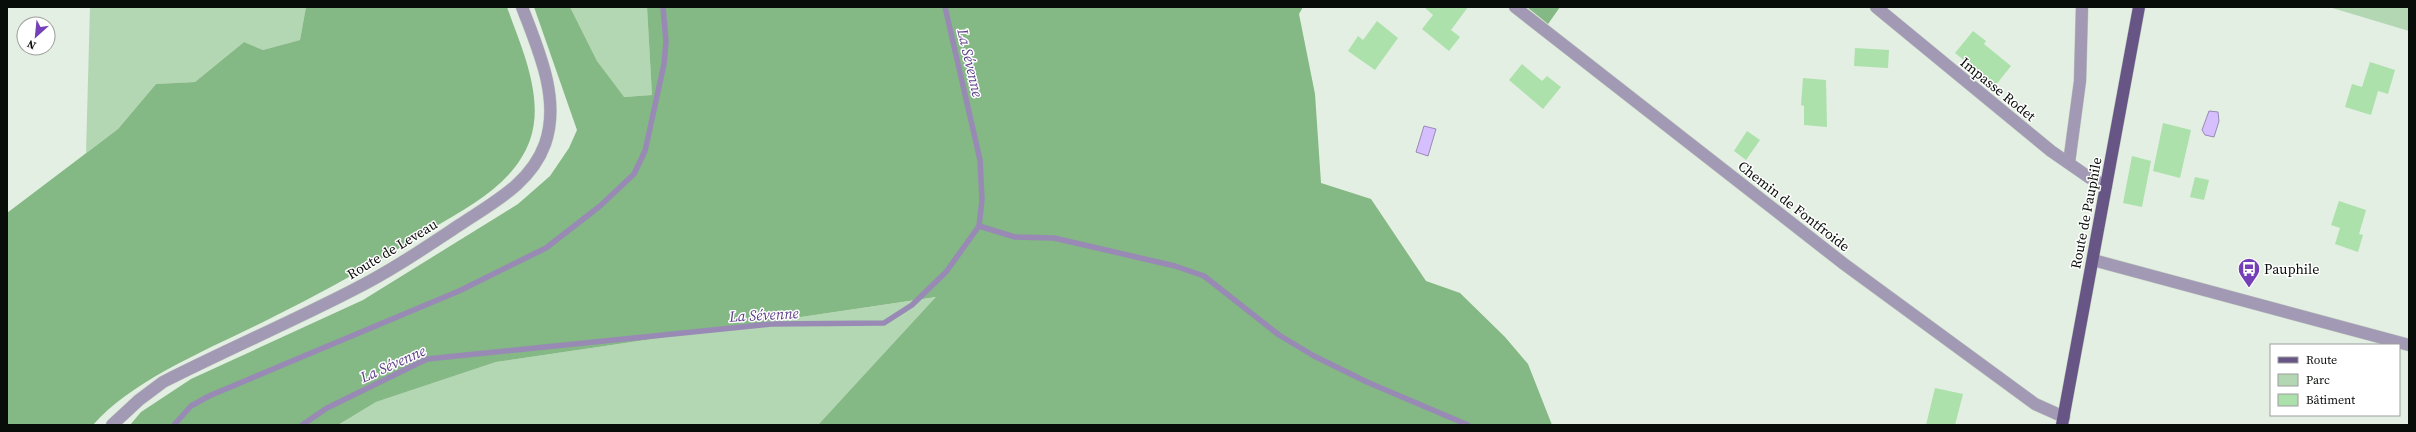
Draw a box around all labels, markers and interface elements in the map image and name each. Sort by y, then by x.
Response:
north arrow [16,16,56,56]
water label: La Sévenne [952,26,989,99]
text: N [25,36,39,53]
street label: Impasse Rodet [1956,52,2040,126]
street label: Route de Pauphile [2065,155,2107,271]
street label: Chemin de Fontfroide [1734,156,1854,256]
street label: Route de Leveau [343,214,441,284]
bus stop icon: Pauphile [2236,256,2262,289]
place label: Pauphile [2264,259,2319,279]
water label: La Sévenne [728,302,799,327]
water label: La Sévenne [356,340,429,388]
legend [2270,344,2400,416]
text: Route [2306,352,2337,368]
text: Parc [2306,372,2330,388]
text: Bâtiment [2306,392,2355,408]

